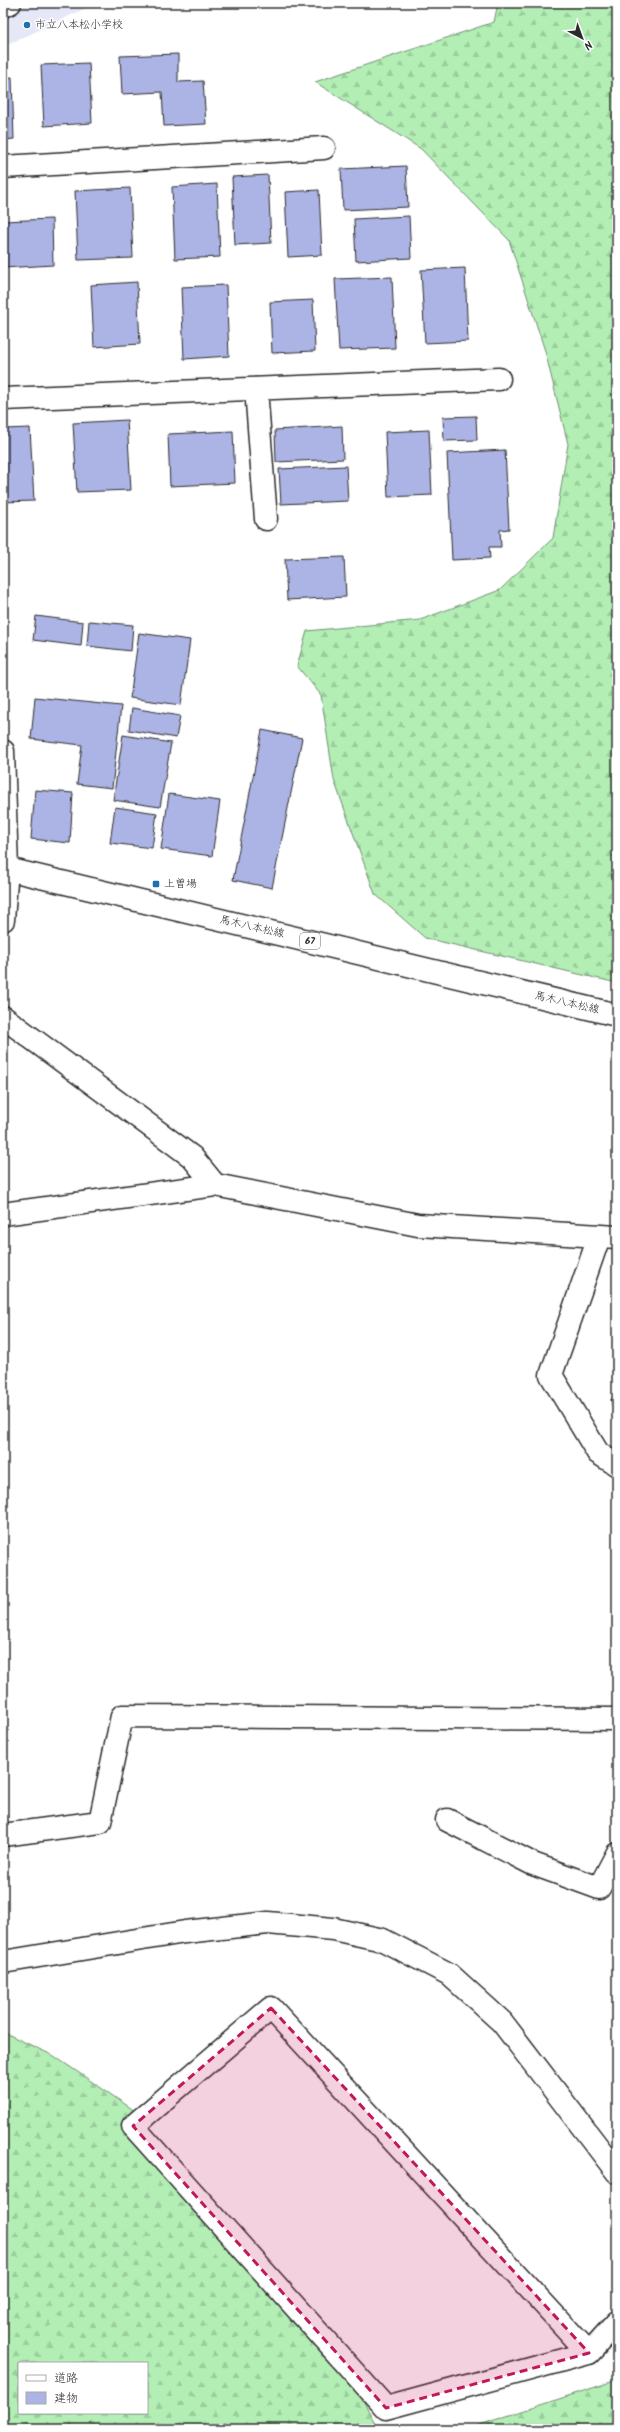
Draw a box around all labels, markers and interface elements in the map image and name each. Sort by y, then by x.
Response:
place label: 市立八本松小学校 [35,16,123,34]
north arrow [562,18,602,58]
marker: 市立八本松小学校 [22,20,32,30]
text: N [579,36,596,54]
place label: 上曽場 [164,875,197,893]
marker: 上曽場 [151,879,161,889]
street label: 馬木八本松線 [218,911,286,943]
road number: 67 [300,933,320,949]
street label: 馬木八本松線 [533,987,601,1019]
legend [18,2362,148,2414]
text: 道路 [54,2369,78,2388]
text: 建物 [54,2389,78,2408]

